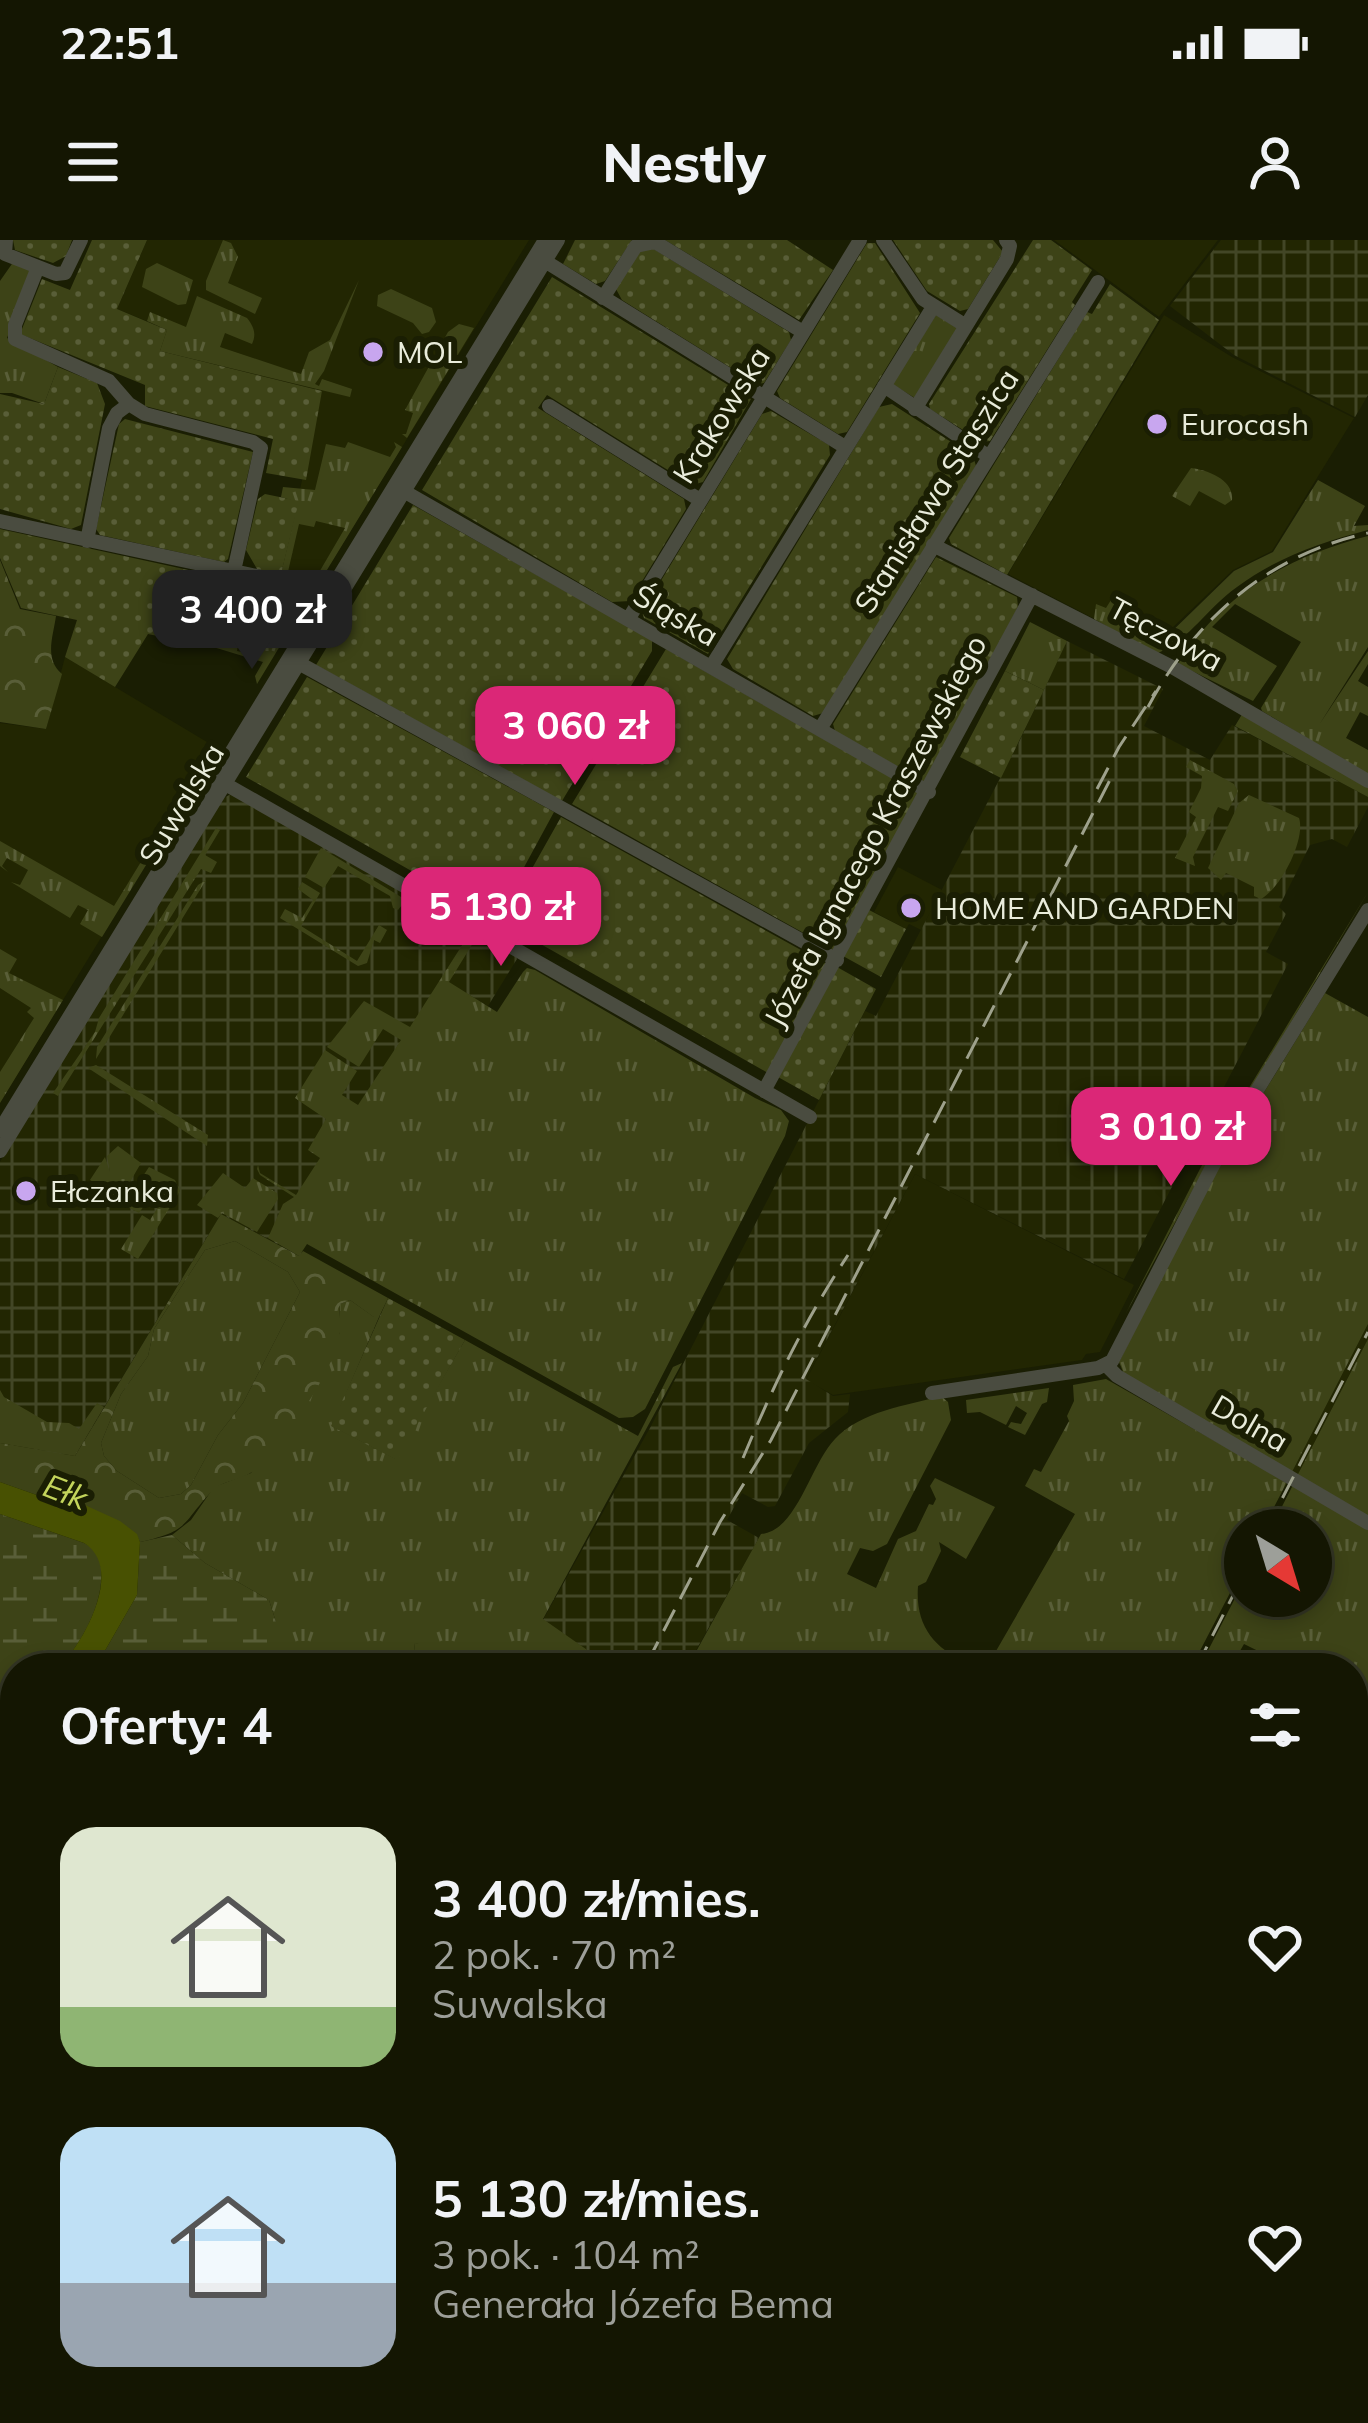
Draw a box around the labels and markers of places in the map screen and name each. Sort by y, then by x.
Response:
place label: MOL [397,333,462,371]
marker: MOL [360,339,386,365]
place label: Eurocash [1181,405,1309,443]
marker: Eurocash [1144,411,1170,437]
pin: 3 400 zł [128,570,376,672]
pin: 3 060 zł [451,686,699,788]
pin: 5 130 zł [377,867,625,969]
place label: HOME AND GARDEN [935,889,1234,927]
marker: HOME AND GARDEN [898,895,924,921]
pin: 3 010 zł [1047,1087,1295,1189]
place label: Ełczanka [50,1172,174,1210]
marker: Ełczanka [13,1178,39,1204]

